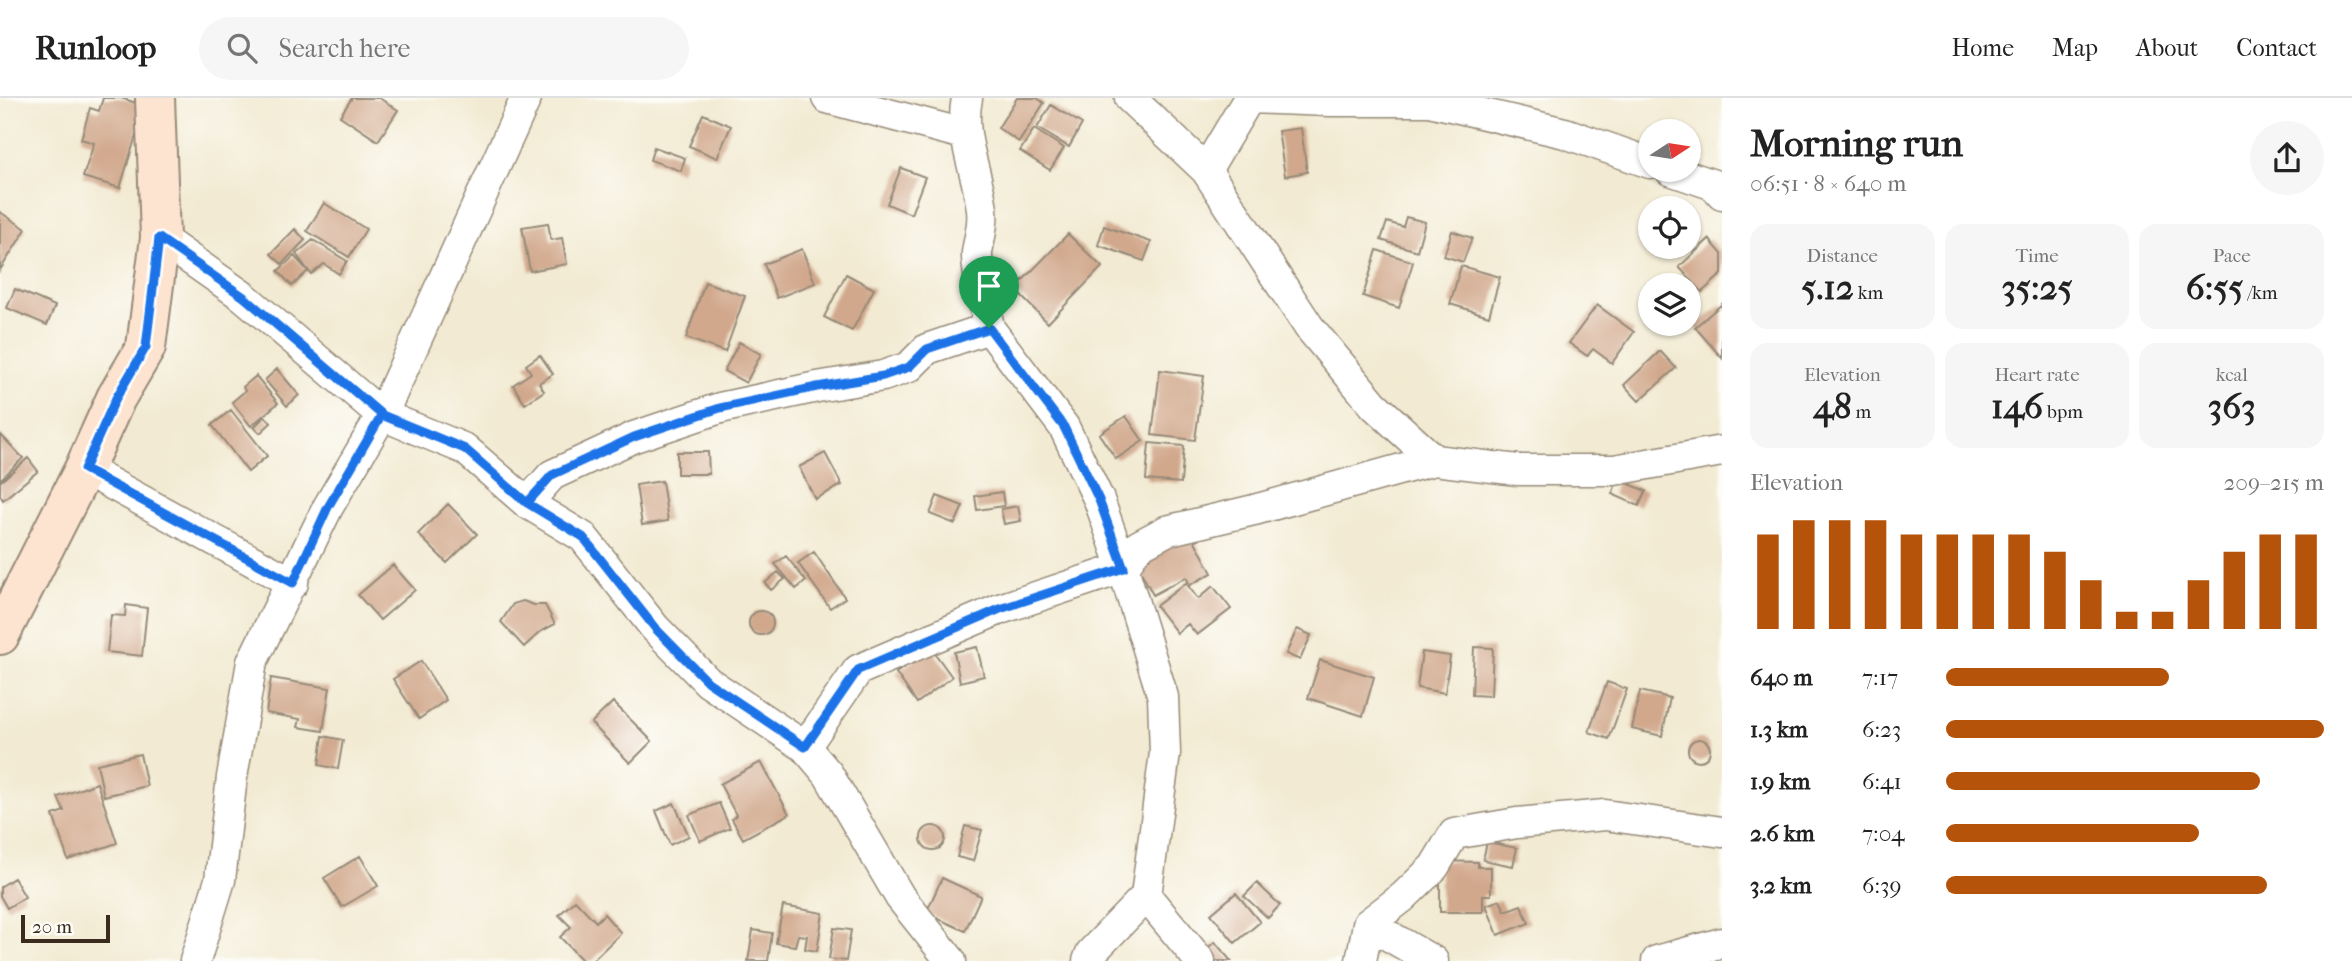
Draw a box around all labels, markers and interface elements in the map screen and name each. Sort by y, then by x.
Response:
search box [199,17,689,80]
text: Runloop [35,29,157,68]
icon: search [223,29,261,67]
text: Search here [279,33,410,64]
text: Home [1952,34,2014,62]
text: Map [2052,34,2098,62]
text: About [2136,34,2198,62]
text: Contact [2236,34,2317,62]
north arrow [1638,119,1701,182]
map controls [1638,119,1701,336]
text: Morning run [1750,121,1963,166]
button: share [2250,121,2324,195]
text: 06:51 · 8 × 640 m [1750,170,1906,197]
button: locate [1638,196,1701,259]
text: Distance [1807,245,1878,267]
text: Time [2015,245,2059,267]
text: Pace [2213,245,2251,267]
pin [959,256,1019,328]
icon: arrive [970,267,1008,305]
text: 5.12 [1801,267,1854,308]
text: 35:25 [2001,267,2073,308]
text: 6:55 [2186,267,2243,308]
button: layers [1638,273,1701,336]
text: km [1854,282,1883,304]
text: /km [2243,282,2278,304]
text: Elevation [1804,364,1881,386]
text: Heart rate [1994,364,2080,386]
text: kcal [2216,364,2248,386]
text: 48 [1813,386,1852,427]
text: 146 [1991,386,2043,427]
text: 363 [2208,386,2256,427]
text: m [1852,401,1871,423]
text: bpm [2043,401,2083,423]
text: Elevation [1750,469,1843,496]
text: 209–215 m [2223,469,2324,496]
text: 640 m [1750,664,1813,691]
text: 7:17 [1862,664,1898,691]
text: 1.3 km [1750,716,1808,743]
text: 6:23 [1862,716,1901,743]
text: 1.9 km [1750,768,1810,795]
text: 6:41 [1862,768,1902,795]
text: 2.6 km [1750,820,1815,847]
text: 7:04 [1862,820,1905,847]
text: 3.2 km [1750,872,1812,899]
text: 6:39 [1862,872,1902,899]
scale bar [21,912,110,944]
text: 20 m [32,916,72,938]

